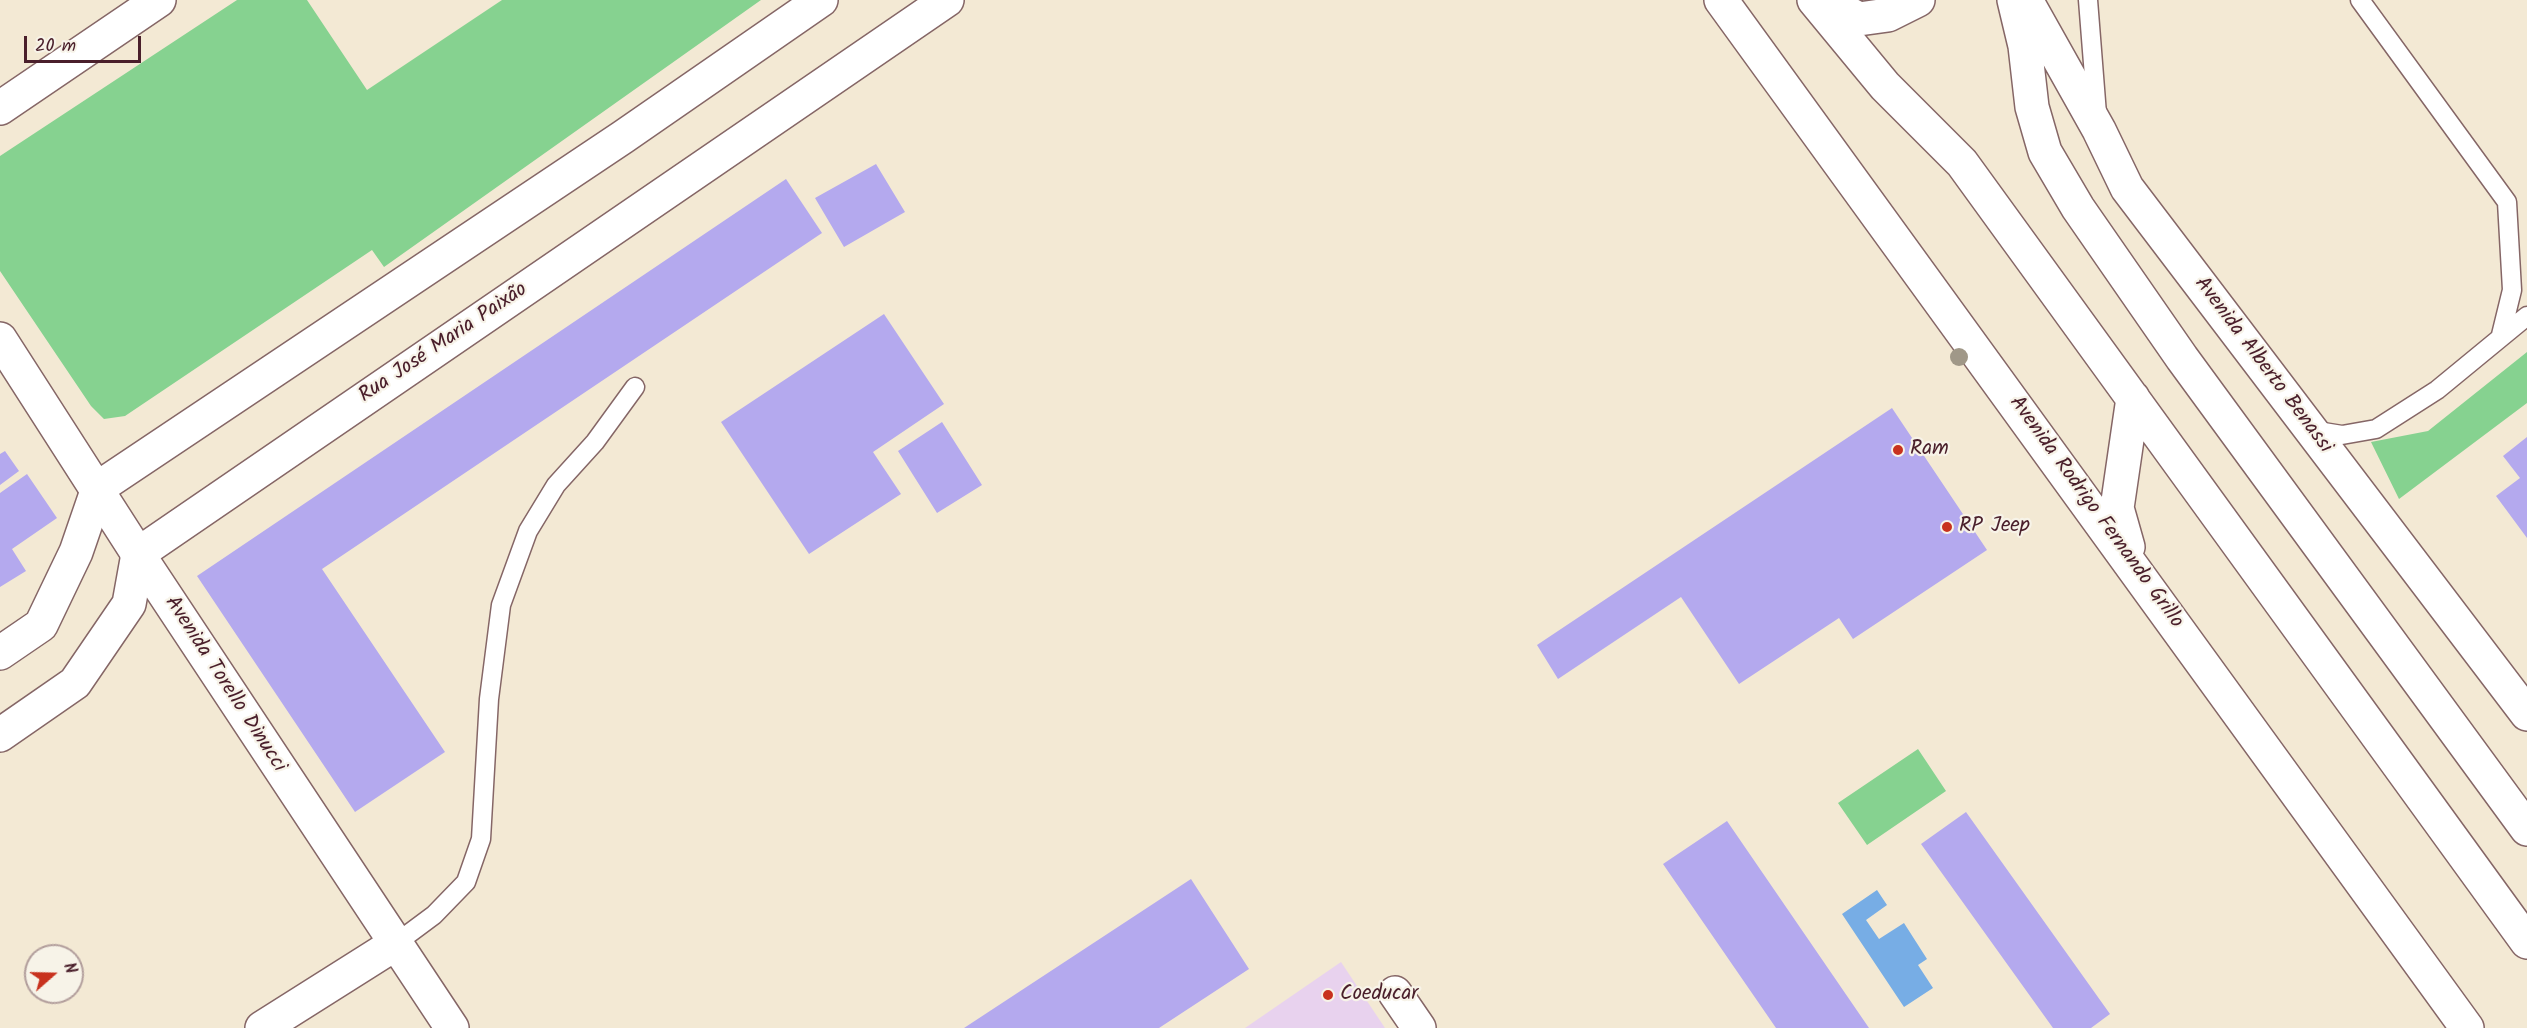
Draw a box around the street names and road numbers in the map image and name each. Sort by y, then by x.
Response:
street label: Avenida Alberto Benassi [2187,273,2337,459]
street label: Rua José Maria Paixão [355,278,533,410]
street label: Avenida Rodrigo Fernando Grillo [2002,392,2188,634]
street label: Avenida Torello Dinucci [158,592,290,778]

